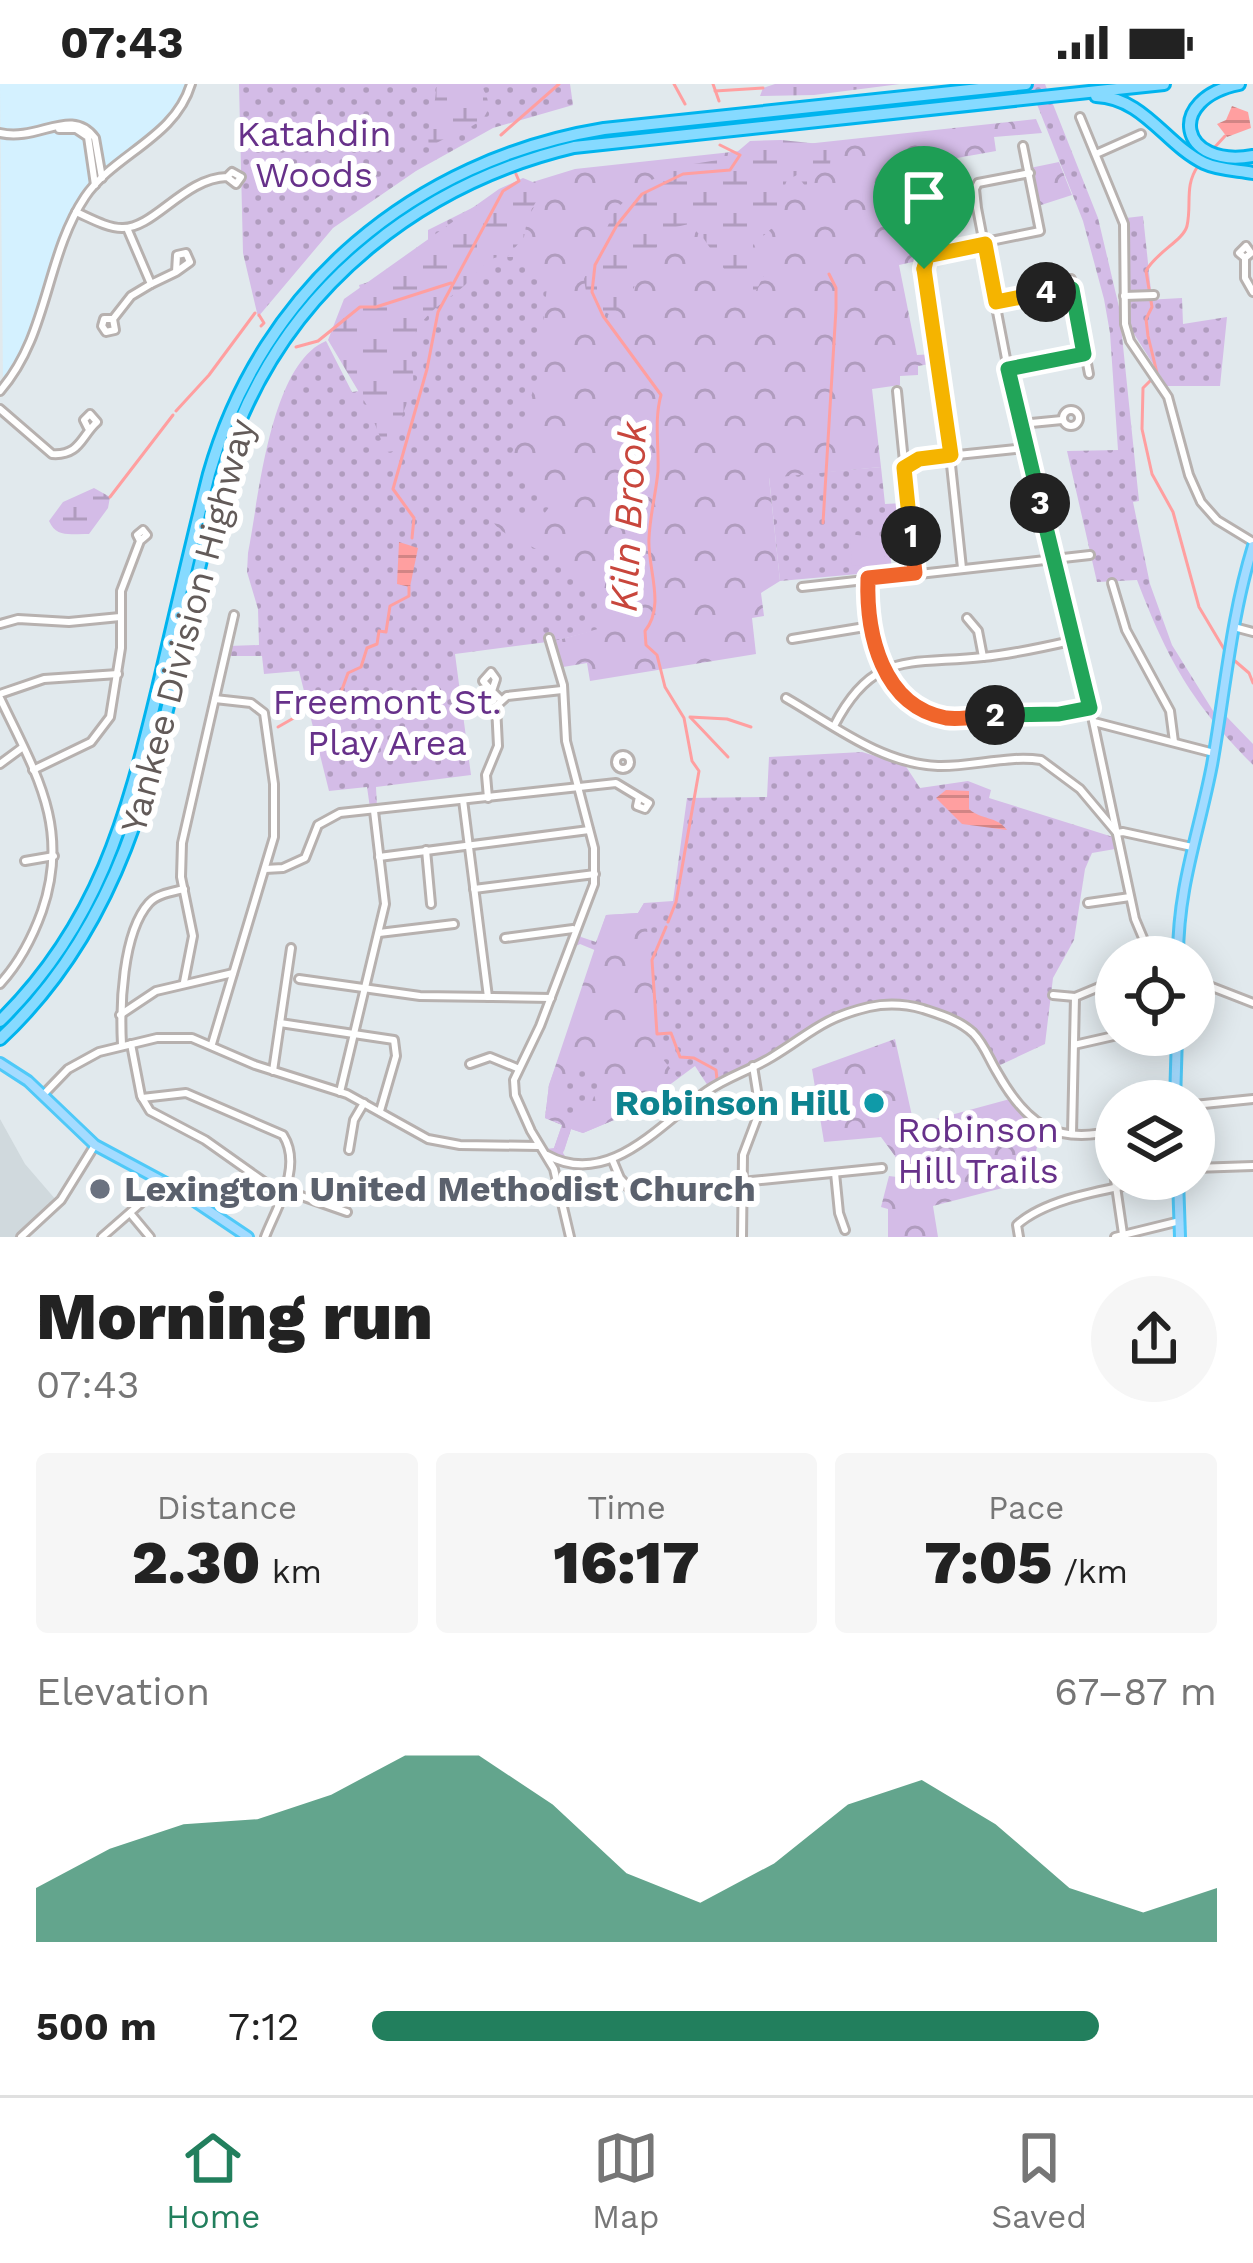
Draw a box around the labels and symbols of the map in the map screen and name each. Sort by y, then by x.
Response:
park label: Katahdin Woods [237,113,391,196]
pin [873,146,975,269]
pin: 4 [1016,262,1076,322]
street label: Yankee Division Highway [112,414,264,838]
water label: Kiln Brook [601,419,656,613]
pin: 3 [1010,473,1070,533]
pin: 1 [881,506,941,566]
park label: Freemont St. Play Area [272,681,502,764]
pin: 2 [965,685,1025,745]
place label: Robinson Hill [615,1082,850,1124]
marker: Robinson Hill [861,1090,887,1116]
park label: Robinson Hill Trails [897,1109,1059,1192]
place label: Lexington United Methodist Church [124,1168,756,1210]
marker: Lexington United Methodist Church [87,1176,113,1202]

